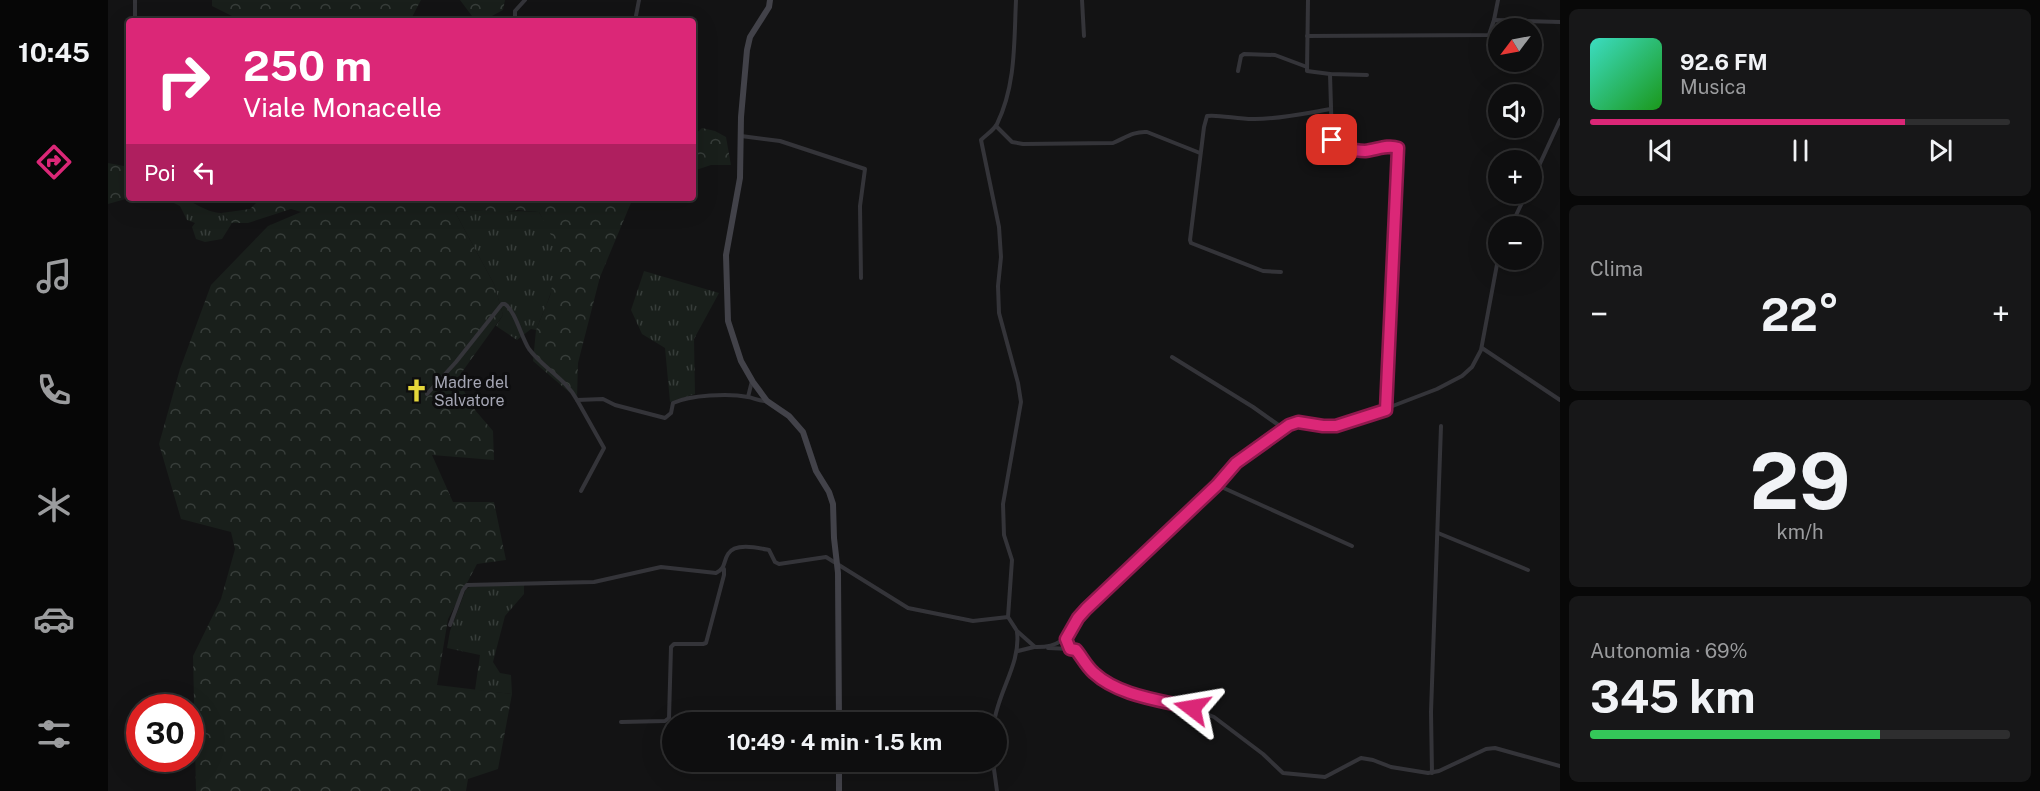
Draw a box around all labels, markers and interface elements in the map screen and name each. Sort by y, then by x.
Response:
north arrow [1488,18,1542,72]
map controls [1488,18,1542,270]
text: 10:45 [18,36,90,68]
text: 250 m [243,41,372,90]
icon: right [144,42,222,120]
text: 92.6 FM [1680,49,1768,75]
text: Musica [1680,75,1746,99]
button: sound [1488,84,1542,138]
text: Viale Monacelle [243,91,442,123]
pin [1306,114,1357,165]
icon: arrive [1315,123,1348,156]
icon: previous [1644,134,1677,167]
icon: pause [1784,134,1817,167]
icon: next [1924,134,1957,167]
icon: directions [33,141,75,183]
button: + [1488,150,1542,204]
icon: left [188,156,221,189]
text: Poi [144,160,176,186]
button: − [1488,216,1542,270]
icon: music [33,255,75,297]
text: Clima [1590,257,1643,281]
text: 22° [1761,288,1839,341]
text: − [1590,295,1608,333]
text: + [1992,295,2010,333]
icon: phone [33,369,75,411]
place label: Madre del Salvatore [434,373,509,410]
church icon: Madre del Salvatore [403,378,429,404]
text: 29 [1750,435,1850,527]
icon: climate [33,484,75,526]
text: km/h [1776,520,1824,544]
icon: car [33,598,75,640]
text: Autonomia · 69% [1590,639,1748,663]
text: 345 km [1590,670,1756,723]
position arrow [1160,676,1224,740]
speed limit sign: 30 [126,694,204,772]
icon: filters [33,713,75,755]
text: 10:49 · 4 min · 1.5 km [727,729,942,755]

